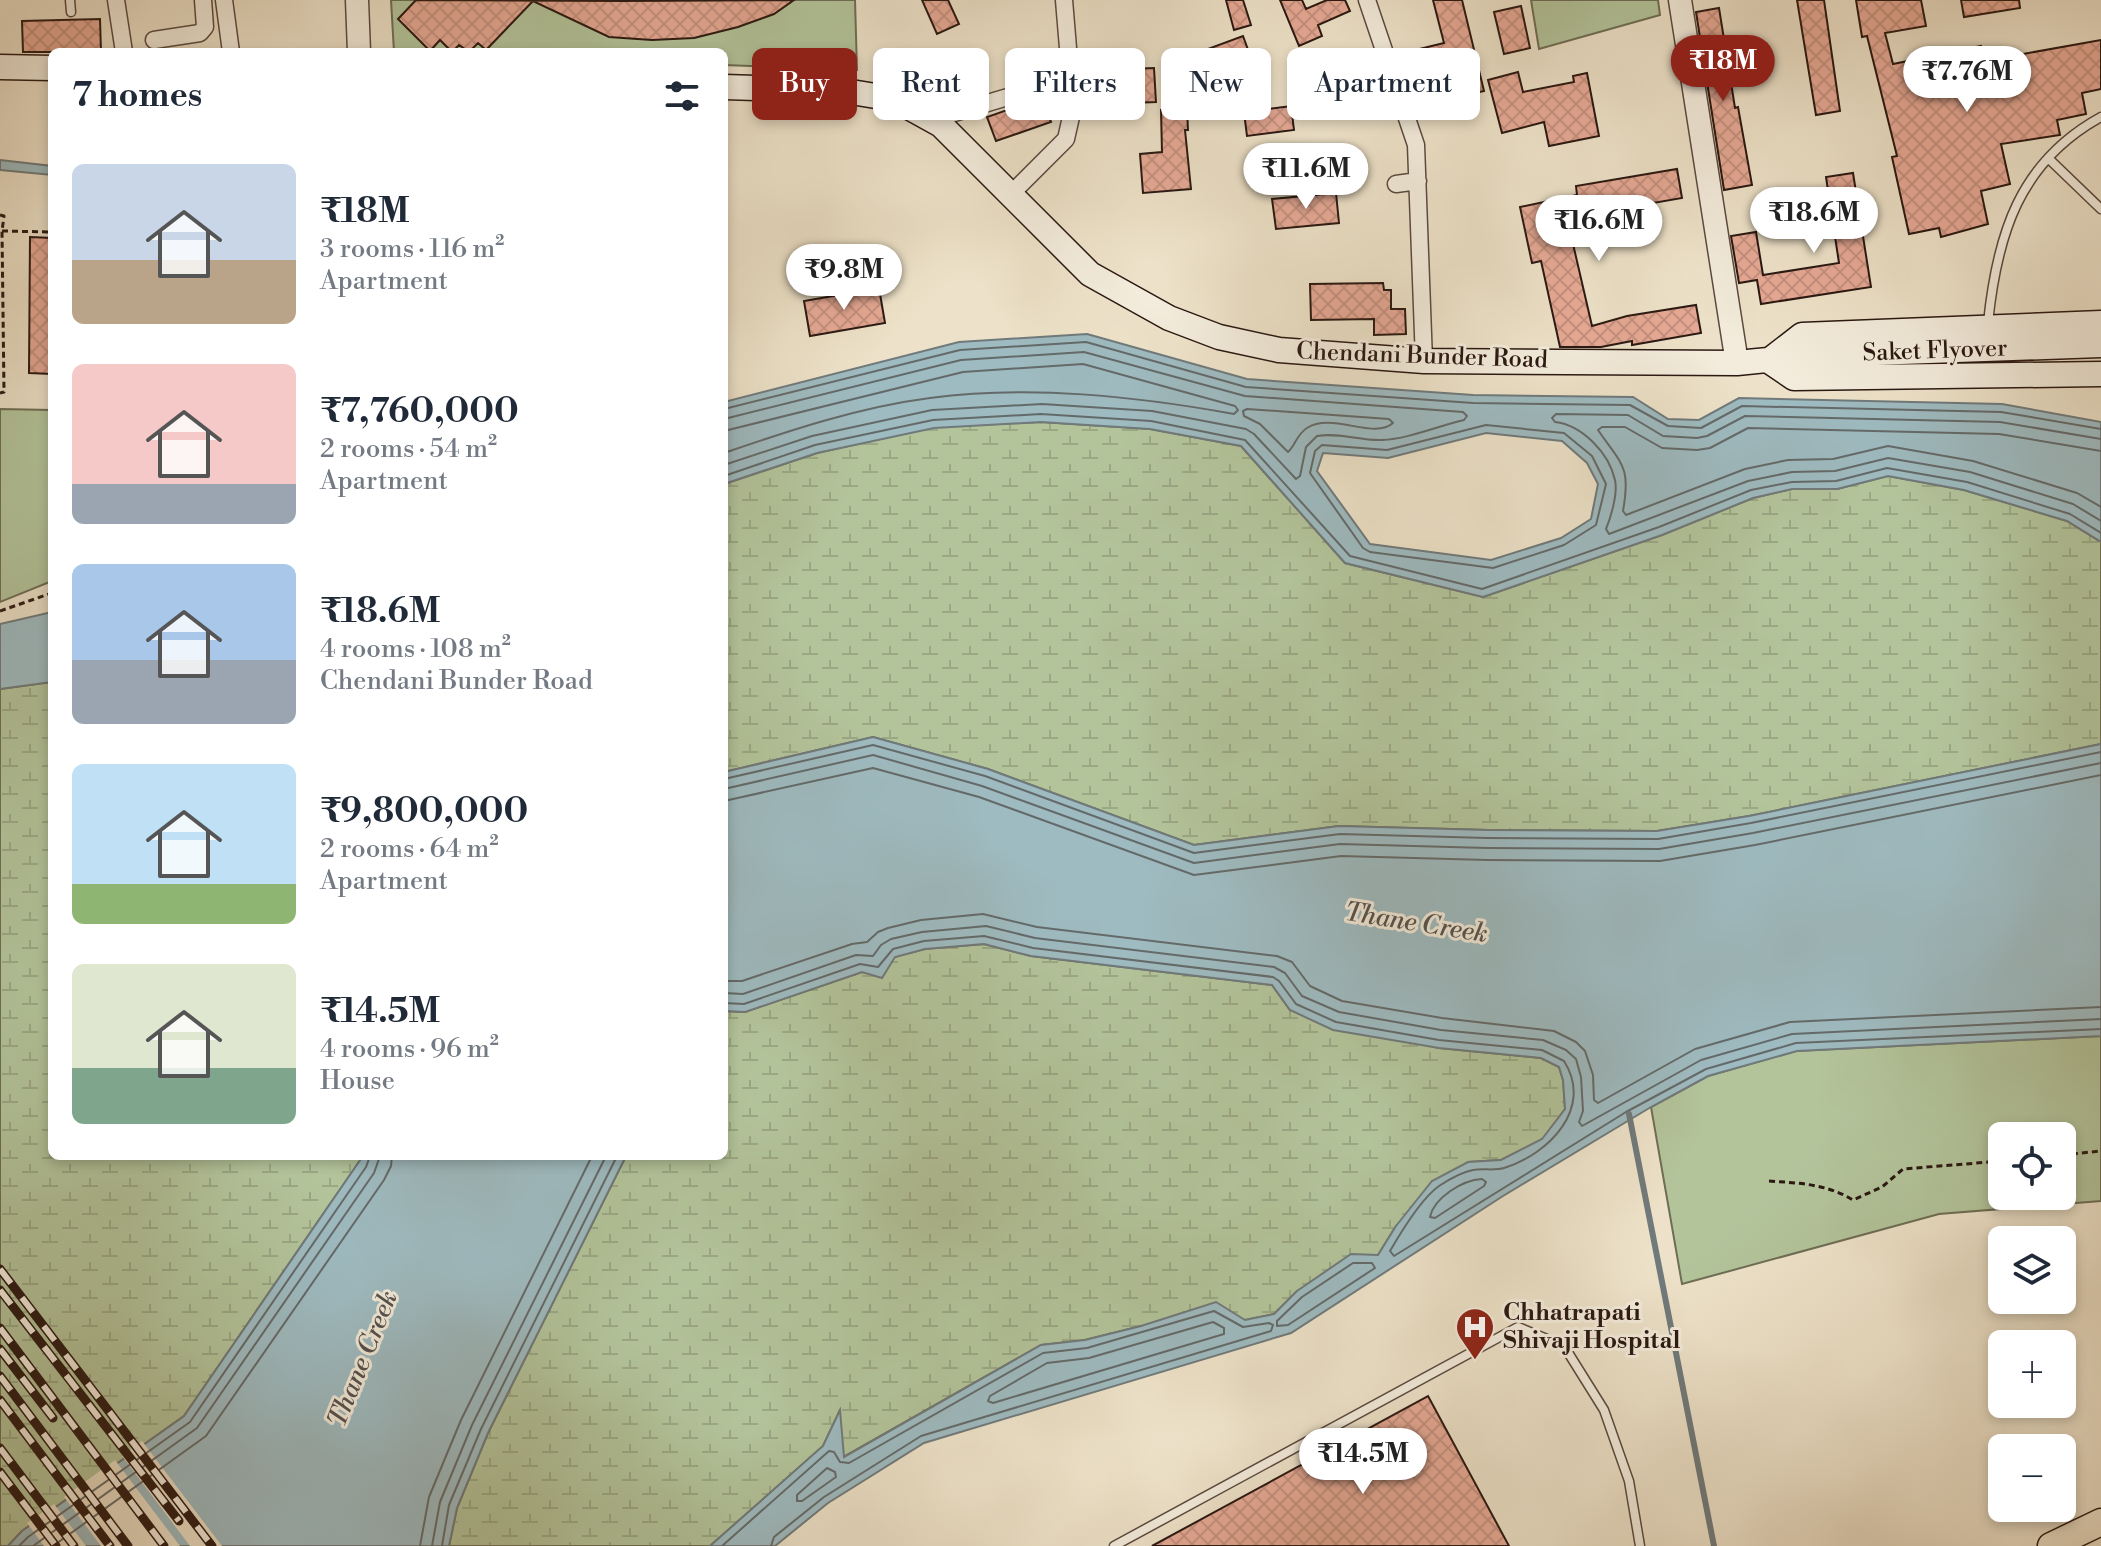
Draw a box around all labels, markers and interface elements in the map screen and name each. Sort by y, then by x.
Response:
pin: ₹18M [1676,35,1770,103]
text: ₹18M [1689,45,1757,77]
pin: ₹7.76M [1902,46,2032,114]
chip: Buy [752,48,857,120]
chip: Rent [873,48,989,120]
chip: Filters [1005,48,1145,120]
chip: New [1161,48,1271,120]
chip: Apartment [1287,48,1480,120]
text: ₹7.76M [1921,56,2013,88]
icon: filters [660,74,704,118]
text: 7 homes [72,75,202,117]
pin: ₹11.6M [1241,143,1371,211]
text: ₹11.6M [1261,153,1351,185]
pin: ₹18.6M [1749,187,1879,255]
text: ₹18M [320,191,410,233]
pin: ₹16.6M [1534,195,1664,263]
icon: home [136,196,232,292]
text: ₹18.6M [1768,197,1860,229]
text: ₹16.6M [1553,205,1645,237]
text: 3 rooms · 116 m² [320,233,504,265]
pin: ₹9.8M [788,244,900,312]
text: ₹9.8M [804,254,884,286]
text: Apartment [320,265,448,297]
street label: Saket Flyover [1862,333,2008,369]
street label: Chendani Bunder Road [1296,337,1549,375]
text: ₹7,760,000 [320,391,519,433]
icon: home [136,396,232,492]
text: 2 rooms · 54 m² [320,433,497,465]
text: Apartment [320,465,448,497]
text: ₹18.6M [320,591,440,633]
icon: home [136,596,232,692]
text: 4 rooms · 108 m² [320,633,511,665]
text: Chendani Bunder Road [320,665,593,697]
text: ₹9,800,000 [320,791,528,833]
icon: home [136,796,232,892]
text: 2 rooms · 64 m² [320,833,499,865]
text: Apartment [320,865,448,897]
water label: Thane Creek [1342,896,1490,950]
text: ₹14.5M [320,991,440,1033]
icon: home [136,996,232,1092]
text: 4 rooms · 96 m² [320,1033,499,1065]
text: House [320,1065,395,1097]
map controls [1988,1122,2076,1522]
button: locate [1988,1122,2076,1210]
button: layers [1988,1226,2076,1314]
water label: Thane Creek [321,1286,405,1432]
place label: Chhatrapati Shivaji Hospital [1503,1298,1680,1356]
hospital icon: Chhatrapati Shivaji Hospital [1454,1306,1496,1361]
button: + [1988,1330,2076,1418]
pin: ₹14.5M [1298,1428,1428,1496]
button: − [1988,1434,2076,1522]
text: ₹14.5M [1317,1438,1409,1470]

